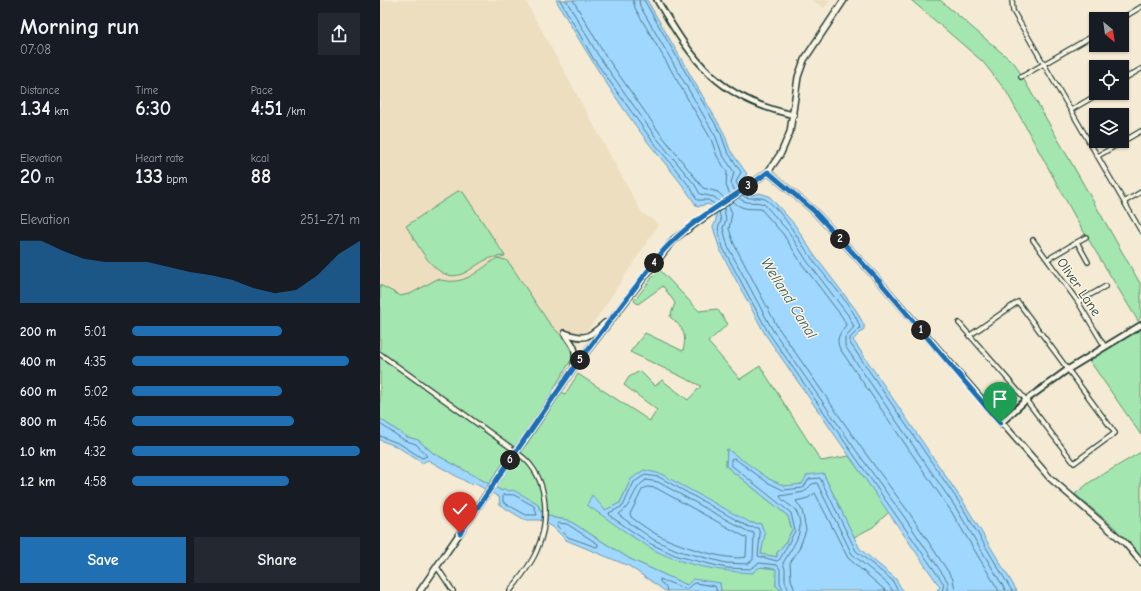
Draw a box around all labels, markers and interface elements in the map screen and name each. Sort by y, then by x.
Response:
north arrow [1089,12,1129,52]
map controls [1089,12,1129,148]
button: share [318,13,360,55]
text: Morning run [20,14,139,40]
text: 07:08 [20,42,51,57]
button: locate [1089,60,1129,100]
text: Distance [20,84,59,97]
text: Time [135,84,158,97]
text: Pace [251,84,273,97]
text: 1.34 [20,97,51,120]
text: 6:30 [135,97,171,120]
text: 4:51 [251,97,283,120]
text: km [51,105,69,118]
text: /km [283,105,306,118]
button: layers [1089,108,1129,148]
text: Elevation [20,152,62,165]
text: Heart rate [135,152,184,165]
text: kcal [251,152,269,165]
text: 20 [20,165,41,188]
text: 133 [135,165,163,188]
text: 88 [251,165,271,188]
text: m [41,173,54,186]
text: bpm [163,173,187,186]
pin: 3 [738,176,758,196]
text: 3 [745,179,751,192]
text: Elevation [20,212,70,227]
text: 251–271 m [300,212,360,227]
pin: 2 [830,229,850,249]
text: 2 [837,232,843,245]
pin: 4 [644,253,664,273]
water label: Welland Canal [757,254,821,342]
street label: Oliver Lane [1053,255,1105,319]
text: 4 [651,256,657,269]
pin: 1 [911,320,931,340]
text: 1 [919,323,923,336]
text: 200 m [20,324,56,339]
text: 5:01 [84,324,106,339]
pin: 5 [570,350,590,370]
text: 5 [577,353,583,366]
text: 400 m [20,354,56,369]
text: 4:35 [84,354,106,369]
pin [983,382,1017,423]
text: 600 m [20,384,57,399]
text: 5:02 [84,384,108,399]
icon: arrive [989,388,1011,410]
text: 800 m [20,414,57,429]
text: 4:56 [84,414,107,429]
text: 1.0 km [20,444,56,459]
text: 4:32 [84,444,106,459]
pin: 6 [500,450,520,470]
text: 6 [507,453,513,466]
text: 1.2 km [20,474,55,489]
text: 4:58 [84,474,106,489]
pin [443,492,477,533]
icon: check [449,498,471,520]
button: Save [20,537,186,583]
button: Share [194,537,360,583]

